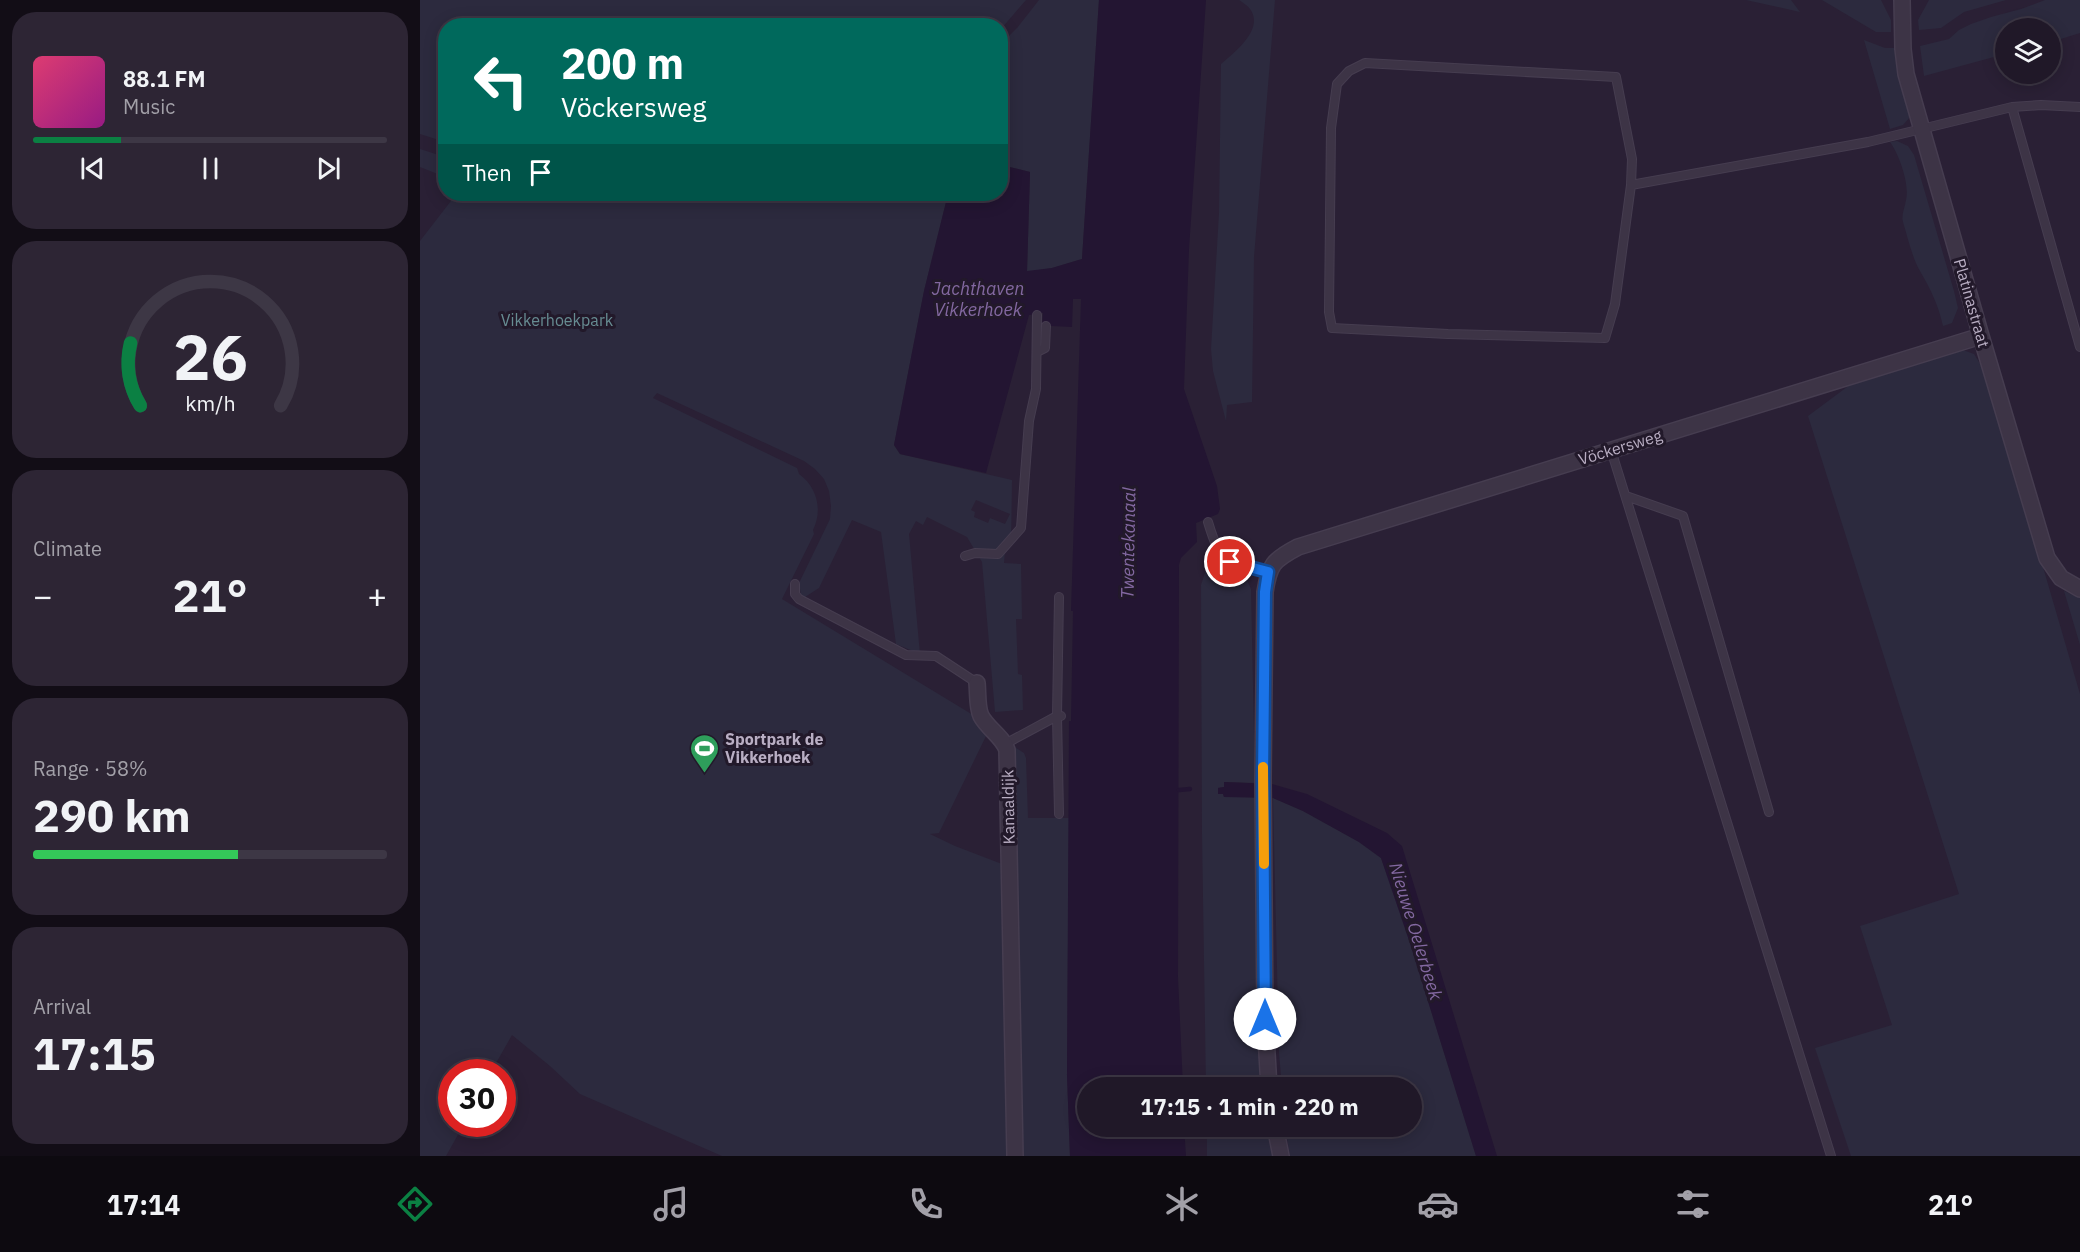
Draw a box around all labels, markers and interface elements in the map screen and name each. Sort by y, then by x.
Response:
map controls [1995,18,2061,84]
button: layers [1995,18,2061,84]
text: 200 m [561,36,684,91]
icon: left [462,42,540,120]
text: 88.1 FM [123,64,206,93]
text: Vöckersweg [561,89,706,124]
text: Music [123,93,175,120]
icon: previous [76,152,109,185]
icon: pause [194,152,227,185]
icon: next [312,152,345,185]
icon: arrive [524,156,557,189]
text: Then [462,158,512,187]
street label: Platinastraat [1950,256,1994,350]
water label: Jachthaven Vikkerhoek [932,277,1024,321]
park label: Vikkerhoekpark [501,310,614,330]
text: 26 [173,316,247,397]
text: km/h [185,390,235,418]
street label: Vöckersweg [1576,425,1665,469]
water label: Twentekanaal [1116,487,1140,599]
text: Climate [33,535,102,562]
pin [1204,536,1255,587]
icon: arrive [1213,545,1246,578]
text: 21° [172,566,248,624]
text: − [33,574,53,617]
text: + [367,574,387,617]
place label: Sportpark de Vikkerhoek [725,729,823,767]
sports icon: Sportpark de Vikkerhoek [688,732,720,774]
text: Range · 58% [33,755,148,782]
street label: Kanaaldijk [997,769,1019,845]
text: 290 km [33,786,191,844]
water label: Nieuwe Oelerbeek [1384,859,1448,1003]
position arrow [1233,987,1297,1051]
text: Arrival [33,993,91,1020]
text: 17:15 [33,1024,156,1082]
speed limit sign: 30 [438,1059,516,1137]
text: 17:15 · 1 min · 220 m [1140,1092,1359,1121]
icon: directions [394,1183,436,1225]
icon: music [650,1183,692,1225]
icon: phone [905,1183,947,1225]
icon: climate [1161,1183,1203,1225]
icon: car [1417,1183,1459,1225]
icon: filters [1672,1183,1714,1225]
text: 17:14 [107,1187,181,1222]
text: 21° [1928,1187,1973,1222]

